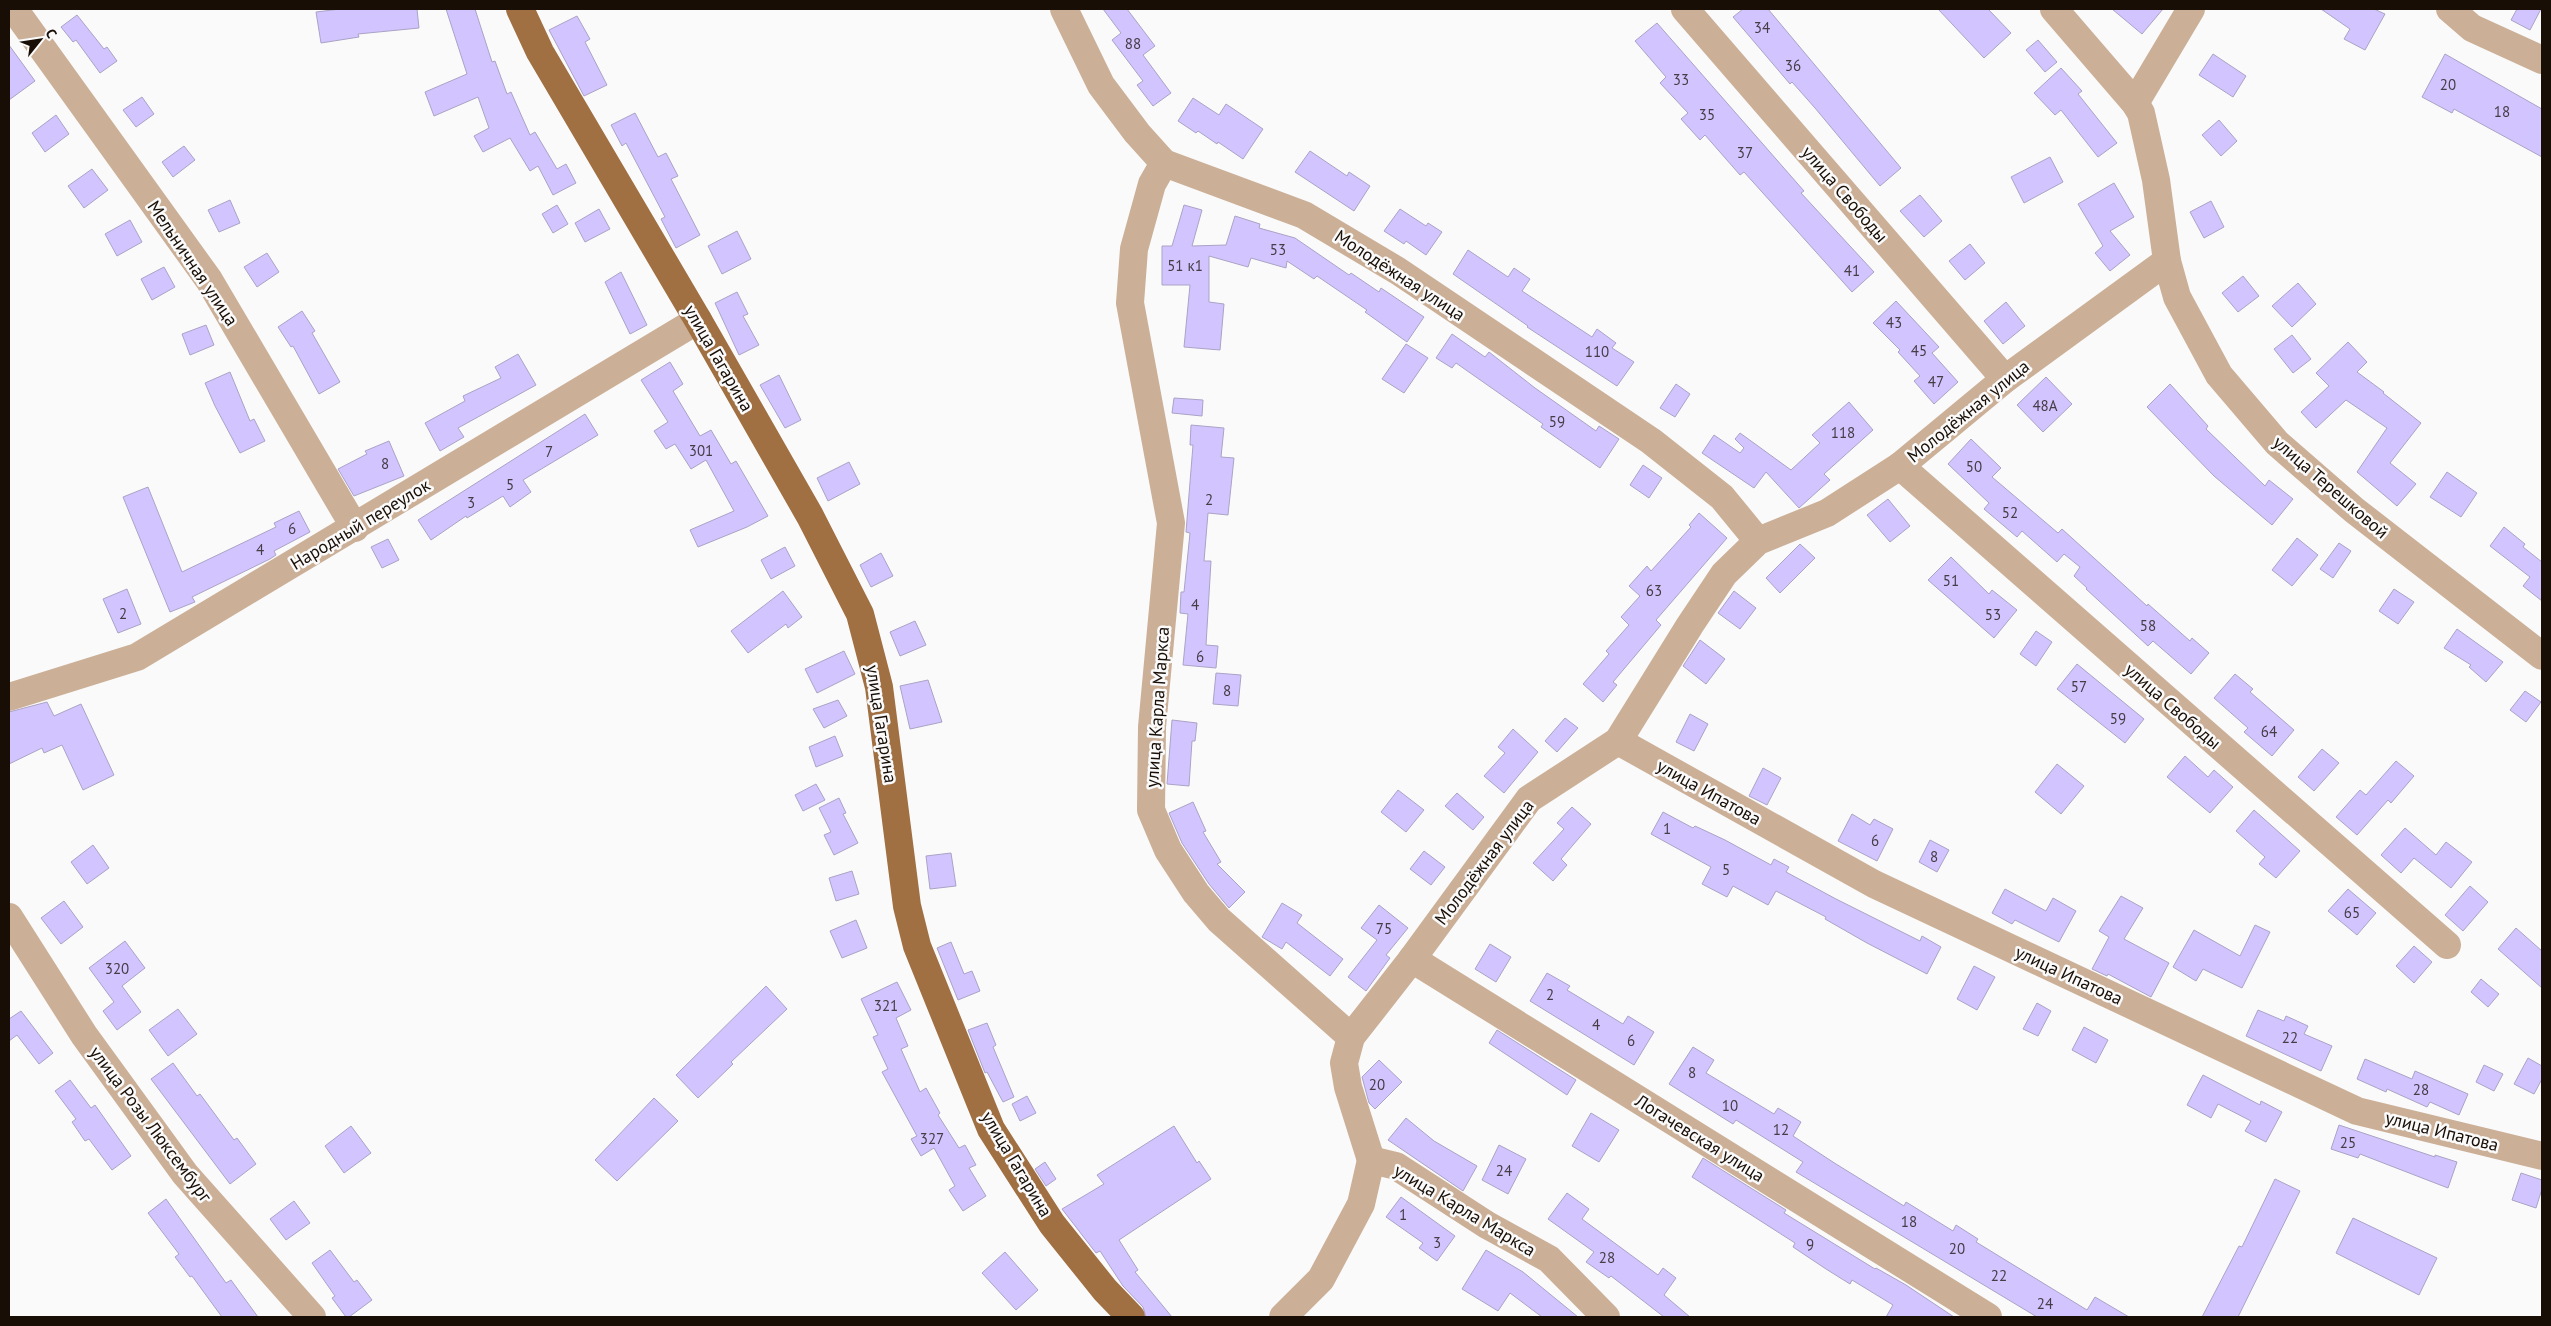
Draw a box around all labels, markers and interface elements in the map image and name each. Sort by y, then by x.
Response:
north arrow [15,15,65,65]
house number: 34 [1754,18,1770,37]
text: С [42,26,61,42]
house number: 88 [1125,34,1141,53]
house number: 36 [1785,56,1801,75]
house number: 33 [1673,70,1689,89]
house number: 20 [2440,75,2456,94]
house number: 18 [2494,102,2510,121]
house number: 35 [1699,105,1715,124]
street label: улица Свободы [1797,141,1893,247]
house number: 37 [1737,143,1753,162]
street label: Мельничная улица [142,196,244,330]
street label: Молодёжная улица [1330,224,1470,326]
house number: 53 [1270,240,1286,259]
house number: 51 к1 [1167,256,1203,275]
house number: 41 [1844,261,1860,280]
street label: улица Гагарина [679,301,759,415]
house number: 43 [1886,313,1902,332]
house number: 45 [1911,341,1927,360]
house number: 110 [1585,342,1609,361]
street label: Молодёжная улица [1902,355,2034,467]
house number: 47 [1928,372,1944,391]
house number: 48А [2032,396,2058,415]
house number: 59 [1549,412,1565,431]
house number: 118 [1831,423,1855,442]
street label: улица Терешковой [2269,431,2393,543]
house number: 301 [689,441,713,460]
house number: 7 [545,442,553,461]
house number: 8 [381,454,389,473]
house number: 50 [1966,457,1982,476]
street label: Народный переулок [286,473,434,575]
house number: 5 [506,475,514,494]
house number: 2 [1205,490,1213,509]
house number: 3 [467,493,475,512]
house number: 52 [2002,503,2018,522]
house number: 6 [288,519,296,538]
house number: 4 [256,540,264,559]
house number: 51 [1943,571,1959,590]
house number: 63 [1646,581,1662,600]
house number: 4 [1191,595,1199,614]
house number: 2 [119,604,127,623]
house number: 53 [1985,605,2001,624]
house number: 58 [2140,616,2156,635]
street label: улица Карла Маркса [1140,626,1174,788]
house number: 6 [1196,647,1204,666]
street label: улица Свободы [2120,658,2226,754]
street label: улица Гагарина [861,663,903,785]
house number: 57 [2071,677,2087,696]
house number: 8 [1223,681,1231,700]
house number: 59 [2110,709,2126,728]
house number: 64 [2261,722,2277,741]
street label: улица Ипатова [1653,754,1765,830]
street label: Молодёжная улица [1429,795,1539,929]
house number: 1 [1663,819,1671,838]
house number: 6 [1871,831,1879,850]
house number: 8 [1930,847,1938,866]
house number: 5 [1722,860,1730,879]
house number: 65 [2344,903,2360,922]
house number: 75 [1376,919,1392,938]
street label: улица Ипатова [2012,940,2126,1010]
house number: 320 [105,959,129,978]
house number: 2 [1546,985,1554,1004]
house number: 321 [874,996,898,1015]
house number: 4 [1592,1015,1600,1034]
house number: 22 [2282,1028,2298,1047]
house number: 6 [1627,1031,1635,1050]
street label: улица Розы Люксембург [85,1041,217,1207]
house number: 8 [1688,1063,1696,1082]
house number: 20 [1369,1075,1385,1094]
house number: 28 [2413,1080,2429,1099]
street label: Логачевская улица [1630,1088,1769,1187]
house number: 10 [1722,1096,1738,1115]
street label: улица Ипатова [2383,1106,2501,1156]
street label: улица Гагарина [976,1107,1058,1221]
house number: 12 [1773,1120,1789,1139]
house number: 327 [920,1129,944,1148]
house number: 25 [2340,1133,2356,1152]
street label: улица Карла Маркса [1390,1159,1540,1261]
house number: 24 [1496,1161,1512,1180]
house number: 1 [1399,1205,1407,1224]
house number: 18 [1901,1212,1917,1231]
house number: 3 [1433,1233,1441,1252]
house number: 9 [1806,1235,1814,1254]
house number: 20 [1949,1239,1965,1258]
house number: 28 [1599,1248,1615,1267]
house number: 22 [1991,1266,2007,1285]
house number: 24 [2037,1294,2053,1313]

